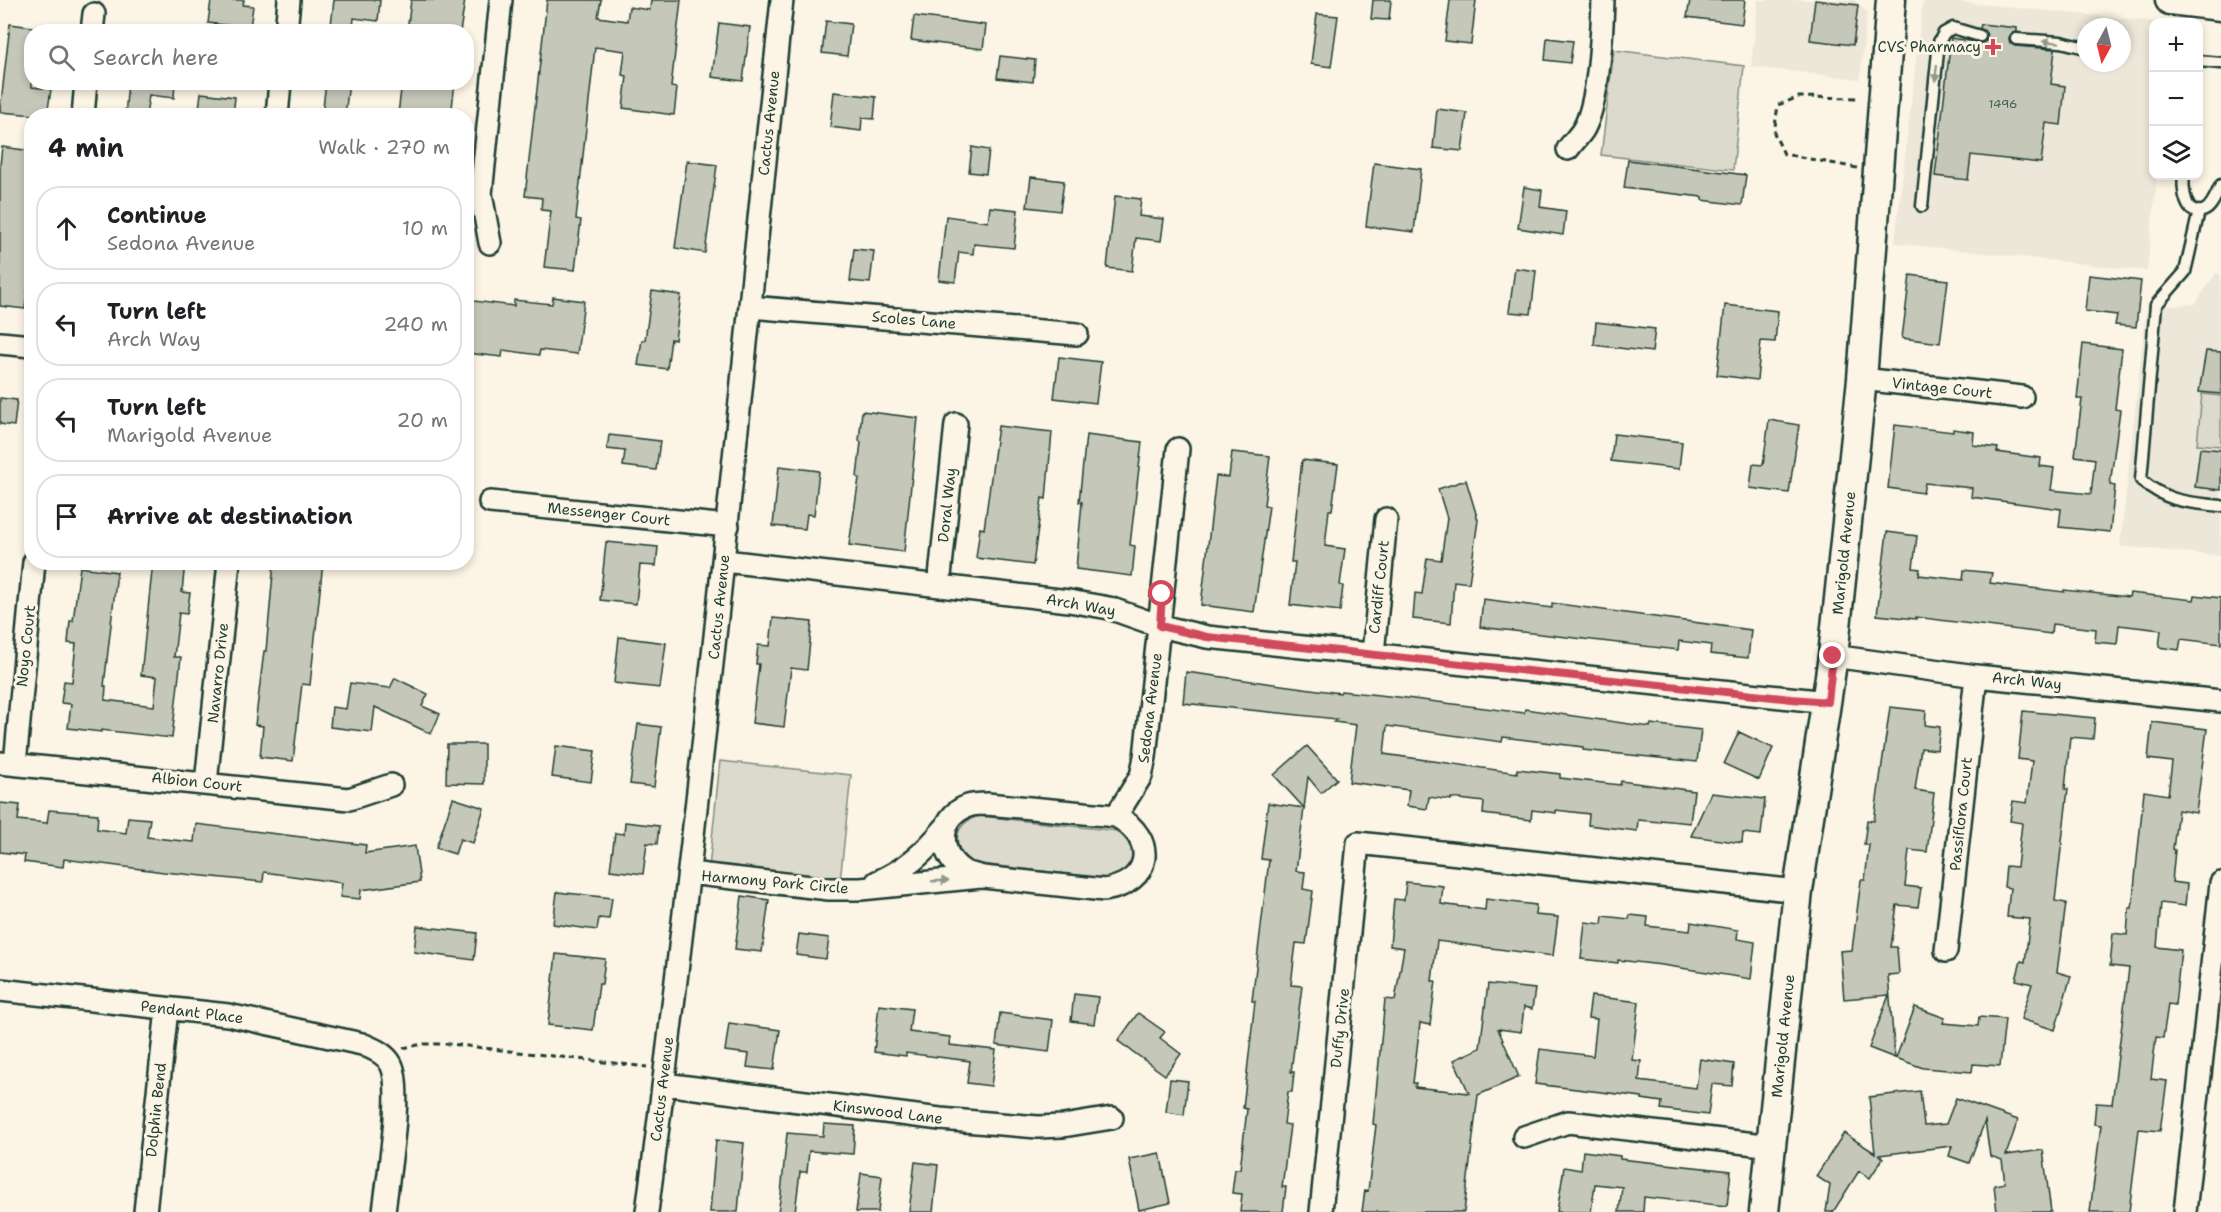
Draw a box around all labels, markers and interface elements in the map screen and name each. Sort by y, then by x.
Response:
north arrow [2077,18,2131,72]
map controls [2149,18,2203,180]
button: + [2149,18,2203,72]
search box [24,24,474,90]
place label: CVS Pharmacy [1878,37,1981,57]
one-way arrow [2042,37,2061,47]
marker: CVS Pharmacy [1986,40,2000,54]
icon: search [45,41,78,74]
text: Search here [93,43,219,72]
one-way arrow [1931,63,1941,82]
street label: Cactus Avenue [754,69,784,177]
button: − [2149,72,2203,126]
house number: 1496 [1989,96,2017,112]
button: layers [2149,126,2203,180]
text: 4 min [48,130,124,165]
text: Walk · 270 m [318,134,450,160]
text: Continue [107,201,207,230]
icon: ahead [50,212,83,245]
text: 10 m [402,215,448,241]
text: Sedona Avenue [107,230,255,256]
text: Turn left [107,297,206,326]
street label: Scoles Lane [871,306,957,334]
icon: left [50,308,83,341]
text: 240 m [383,311,448,337]
text: Arch Way [107,326,201,352]
street label: Vintage Court [1891,373,1993,403]
text: Turn left [107,393,206,422]
icon: left [50,404,83,437]
text: 20 m [397,407,448,433]
text: Marigold Avenue [107,422,272,448]
street label: Doral Way [933,467,961,543]
street label: Marigold Avenue [1828,490,1860,616]
street label: Messenger Court [547,498,671,530]
icon: arrive [50,500,83,533]
text: Arrive at destination [107,502,353,531]
street label: Cardiff Court [1364,539,1394,635]
street label: Cactus Avenue [704,553,734,661]
route start [1148,580,1174,606]
street label: Arch Way [1045,589,1117,621]
street label: Noyo Court [12,604,40,688]
street label: Navarro Drive [203,622,233,724]
route end [1819,642,1845,668]
street label: Sedona Avenue [1133,652,1167,764]
street label: Arch Way [1991,667,2063,695]
street label: Passiflora Court [1945,756,1977,872]
street label: Albion Court [151,767,243,797]
street label: Harmony Park Circle [700,866,850,898]
one-way arrow [930,876,949,885]
street label: Marigold Avenue [1767,973,1799,1099]
street label: Duffy Drive [1326,987,1354,1069]
street label: Pendant Place [139,996,245,1028]
street label: Cactus Avenue [646,1035,678,1143]
street label: Dolphin Bend [141,1061,171,1158]
street label: Kinswood Lane [832,1095,944,1129]

